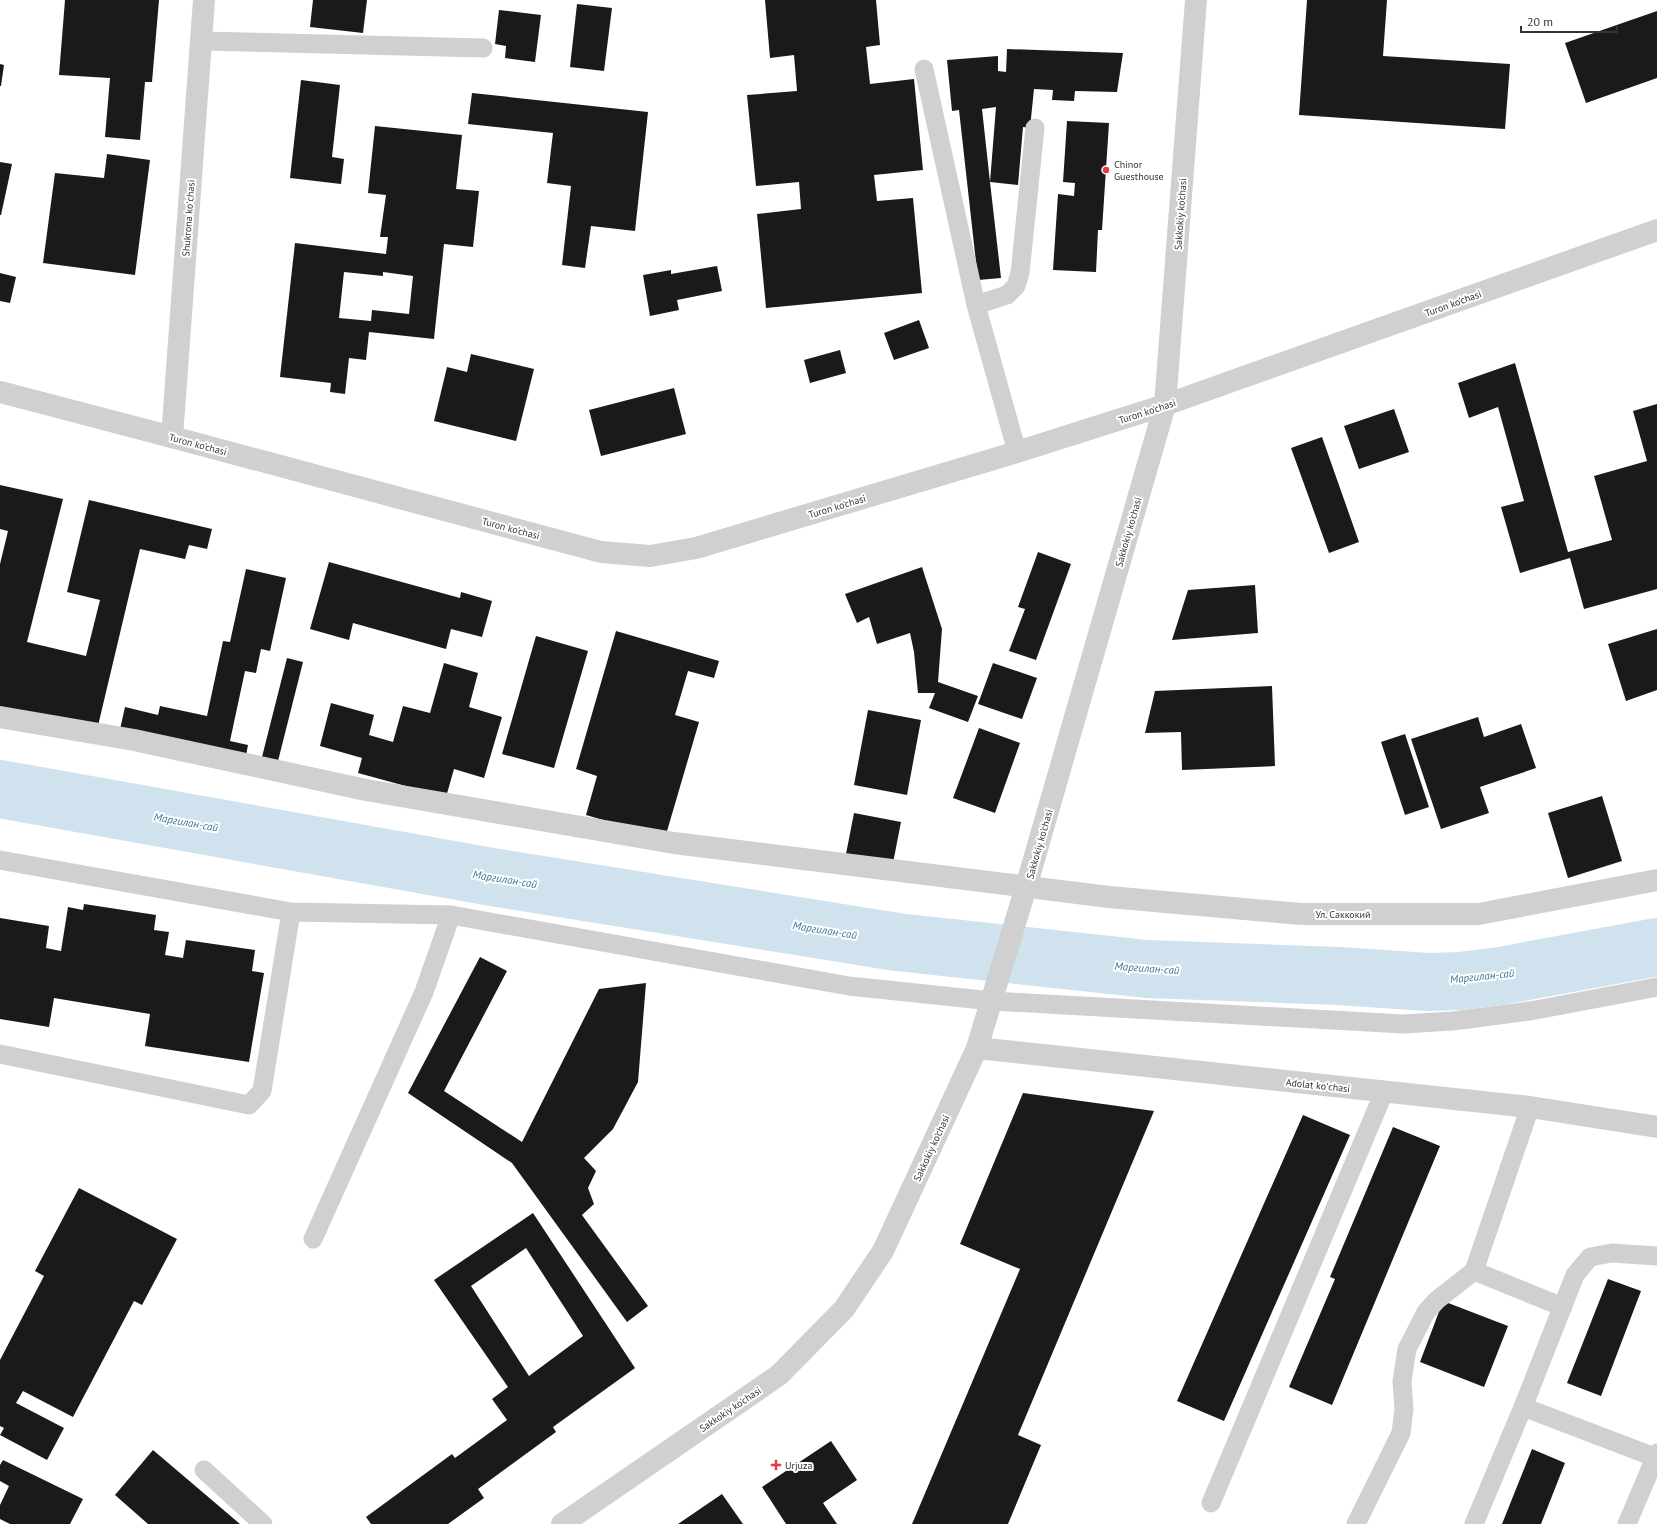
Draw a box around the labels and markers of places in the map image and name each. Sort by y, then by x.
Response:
place label: Chinor Guesthouse [1114,158,1164,183]
marker: Chinor Guesthouse [1101,165,1111,175]
marker: Urjuza [770,1459,782,1471]
place label: Urjuza [785,1459,812,1472]

